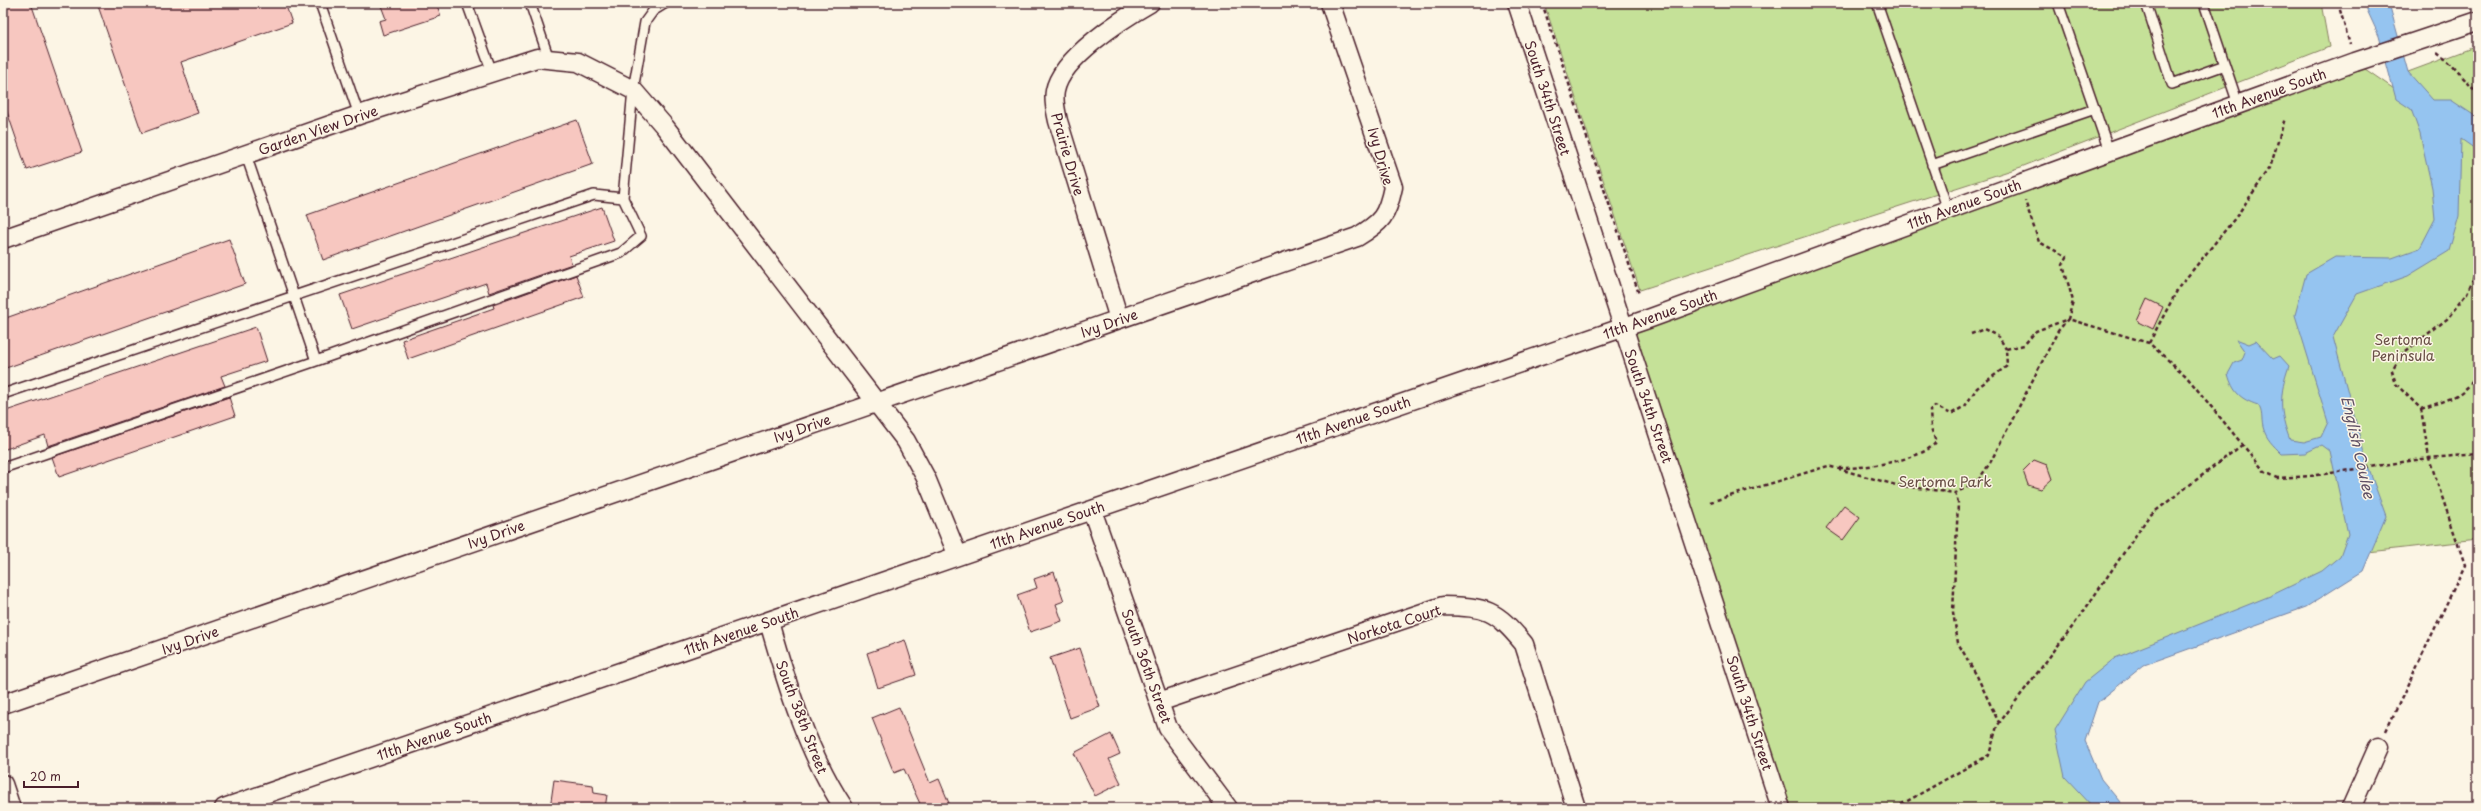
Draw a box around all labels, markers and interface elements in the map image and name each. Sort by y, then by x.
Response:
street label: South 34th Street [1520,38,1577,159]
street label: 11th Avenue South [2209,63,2329,123]
street label: Garden View Drive [255,100,381,160]
street label: Prairie Drive [1046,110,1090,198]
street label: Ivy Drive [1363,125,1399,187]
street label: 11th Avenue South [1904,174,2024,234]
street label: 11th Avenue South [1600,284,1720,344]
street label: Ivy Drive [1077,303,1141,343]
park label: Sertoma Peninsula [2371,329,2435,366]
street label: South 34th Street [1620,346,1679,466]
street label: 11th Avenue South [1293,390,1413,450]
water label: English Coulee [2336,393,2382,501]
street label: Ivy Drive [770,408,834,448]
park label: Sertoma Park [1898,471,1992,492]
street label: 11th Avenue South [987,495,1107,555]
street label: Ivy Drive [464,514,528,554]
street label: Norkota Court [1344,599,1444,649]
street label: 11th Avenue South [681,601,801,661]
street label: South 36th Street [1117,606,1178,727]
street label: Ivy Drive [158,620,222,660]
street label: South 34th Street [1722,653,1779,774]
street label: South 38th Street [771,657,833,777]
street label: 11th Avenue South [374,706,494,766]
scale bar [24,763,78,789]
text: 20 m [30,767,61,785]

